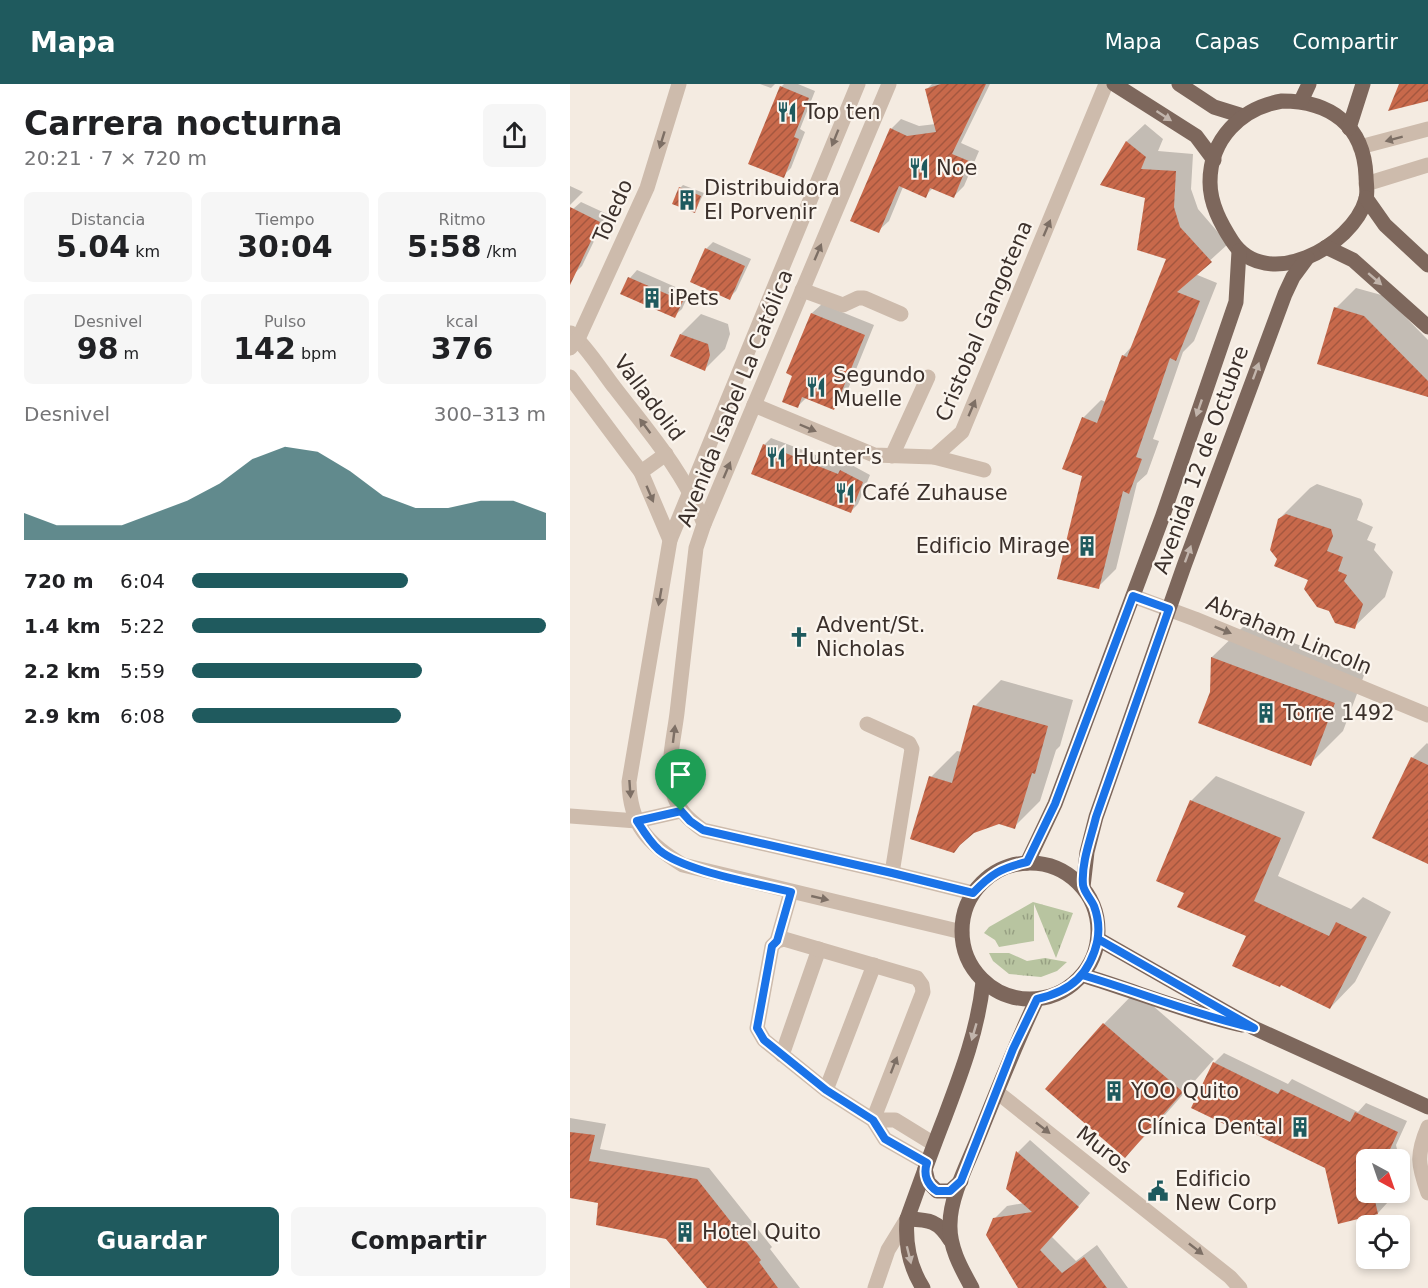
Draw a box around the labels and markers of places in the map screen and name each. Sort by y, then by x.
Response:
restaurant icon: Top ten [775,100,799,124]
place label: Top ten [803,100,881,124]
restaurant icon: Noe [907,156,931,180]
place label: Noe [936,156,977,180]
place label: Distribuidora El Porvenir [704,176,840,224]
building icon: Distribuidora El Porvenir [675,188,699,212]
building icon: iPets [640,286,664,310]
place label: iPets [669,286,719,310]
place label: Segundo Muelle [833,363,925,411]
restaurant icon: Segundo Muelle [804,375,828,399]
restaurant icon: Hunter's [764,445,788,469]
place label: Hunter's [793,445,882,469]
restaurant icon: Café Zuhause [833,481,857,505]
place label: Café Zuhause [862,481,1008,505]
place label: Edificio Mirage [916,534,1070,558]
building icon: Edificio Mirage [1075,534,1099,558]
place label: Advent/St. Nicholas [816,613,926,661]
church icon: Advent/St. Nicholas [787,625,811,649]
building icon: Torre 1492 [1254,701,1278,725]
place label: Torre 1492 [1282,701,1395,725]
pin [655,749,706,811]
building icon: YOO Quito [1102,1079,1126,1103]
place label: YOO Quito [1130,1079,1239,1103]
place label: Clínica Dental [1137,1115,1283,1139]
building icon: Clínica Dental [1288,1115,1312,1139]
place label: Edificio New Corp [1175,1167,1277,1215]
public building icon: Edificio New Corp [1146,1179,1170,1203]
building icon: Hotel Quito [673,1220,697,1244]
place label: Hotel Quito [702,1220,821,1244]

